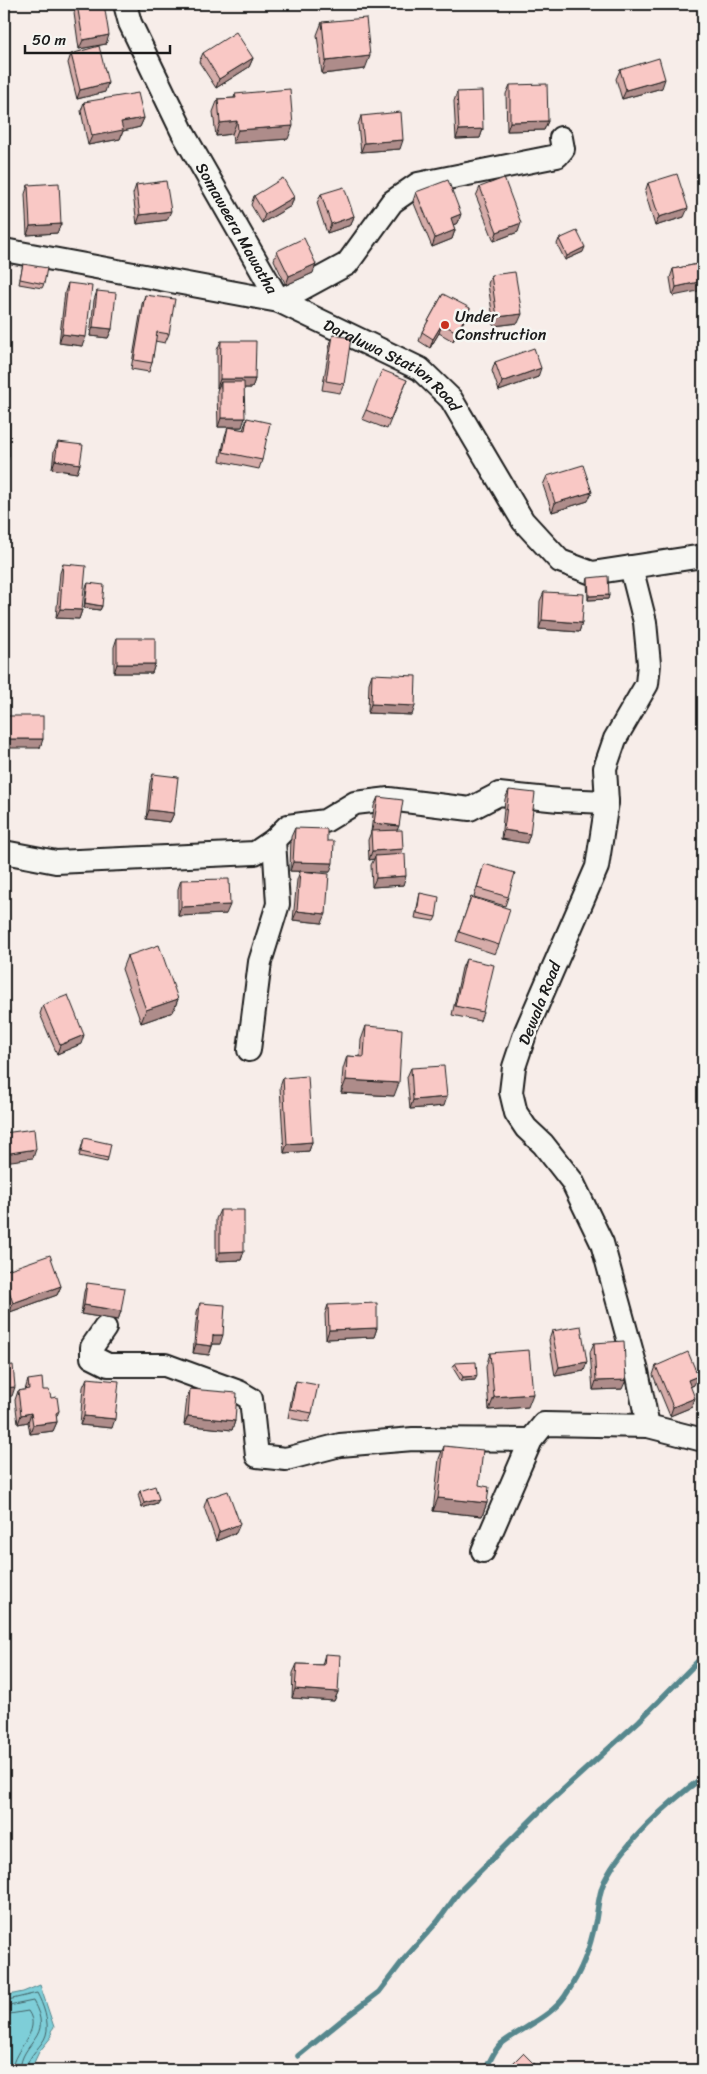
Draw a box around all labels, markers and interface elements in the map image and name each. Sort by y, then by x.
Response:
scale bar [25,22,170,54]
text: 50 m [32,27,67,53]
street label: Somaweera Mawatha [187,157,287,300]
place label: Under Construction [455,302,547,349]
street label: Daraluwa Station Road [318,311,470,418]
marker: Under Construction [439,319,451,331]
street label: Dewala Road [510,956,570,1049]

